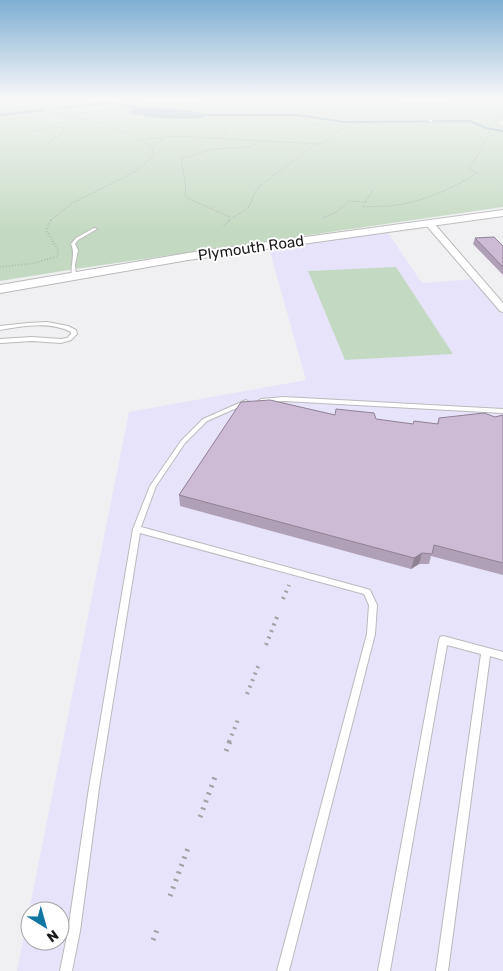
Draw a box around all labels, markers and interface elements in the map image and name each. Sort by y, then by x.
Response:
street label: Plymouth Road [197,232,305,264]
north arrow [20,901,70,951]
text: N [43,926,62,946]

